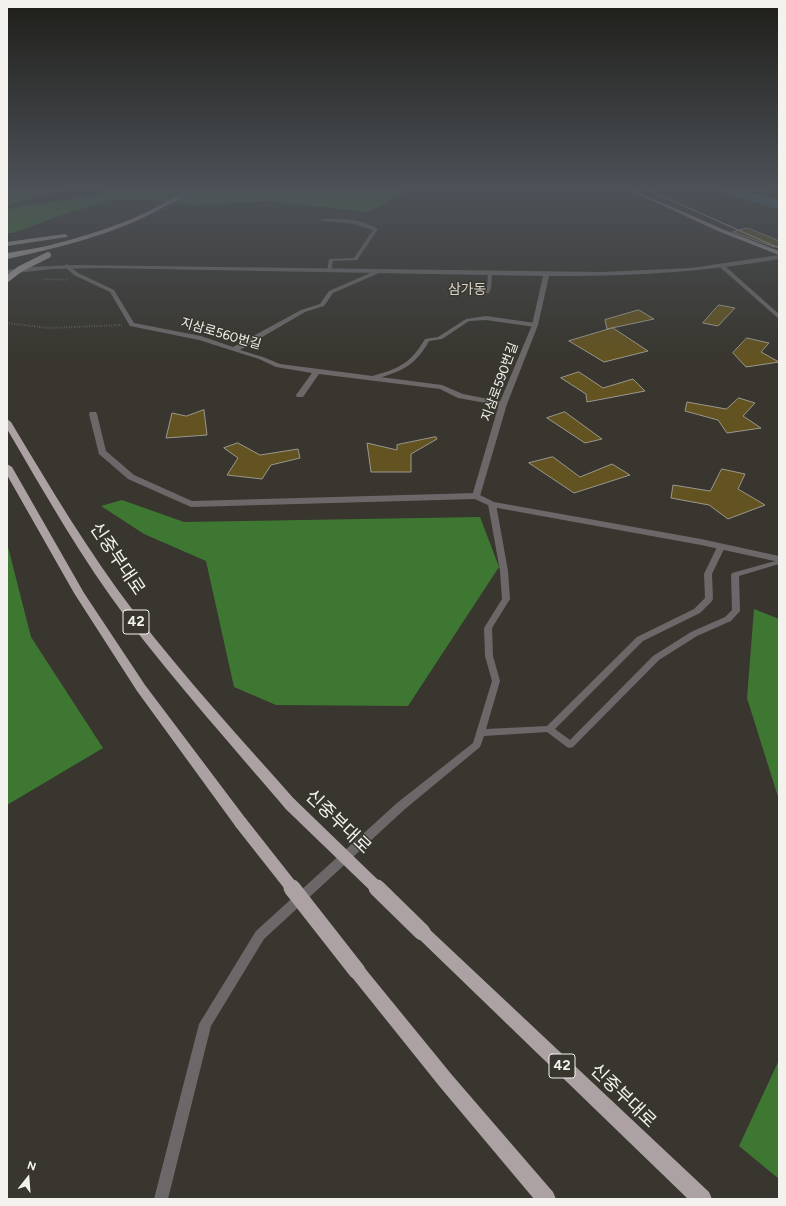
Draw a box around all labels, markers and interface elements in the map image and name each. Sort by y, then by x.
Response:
district label: 삼가동 [448,282,486,298]
street label: 지삼로560번길 [179,315,263,353]
street label: 지삼로590번길 [478,340,522,424]
street label: 신중부대로 [85,519,149,599]
road number: 42 [123,610,149,634]
street label: 신중부대로 [301,785,375,859]
road number: 42 [549,1054,575,1078]
street label: 신중부대로 [586,1059,660,1133]
north arrow [8,1158,48,1198]
text: N [26,1159,38,1174]

